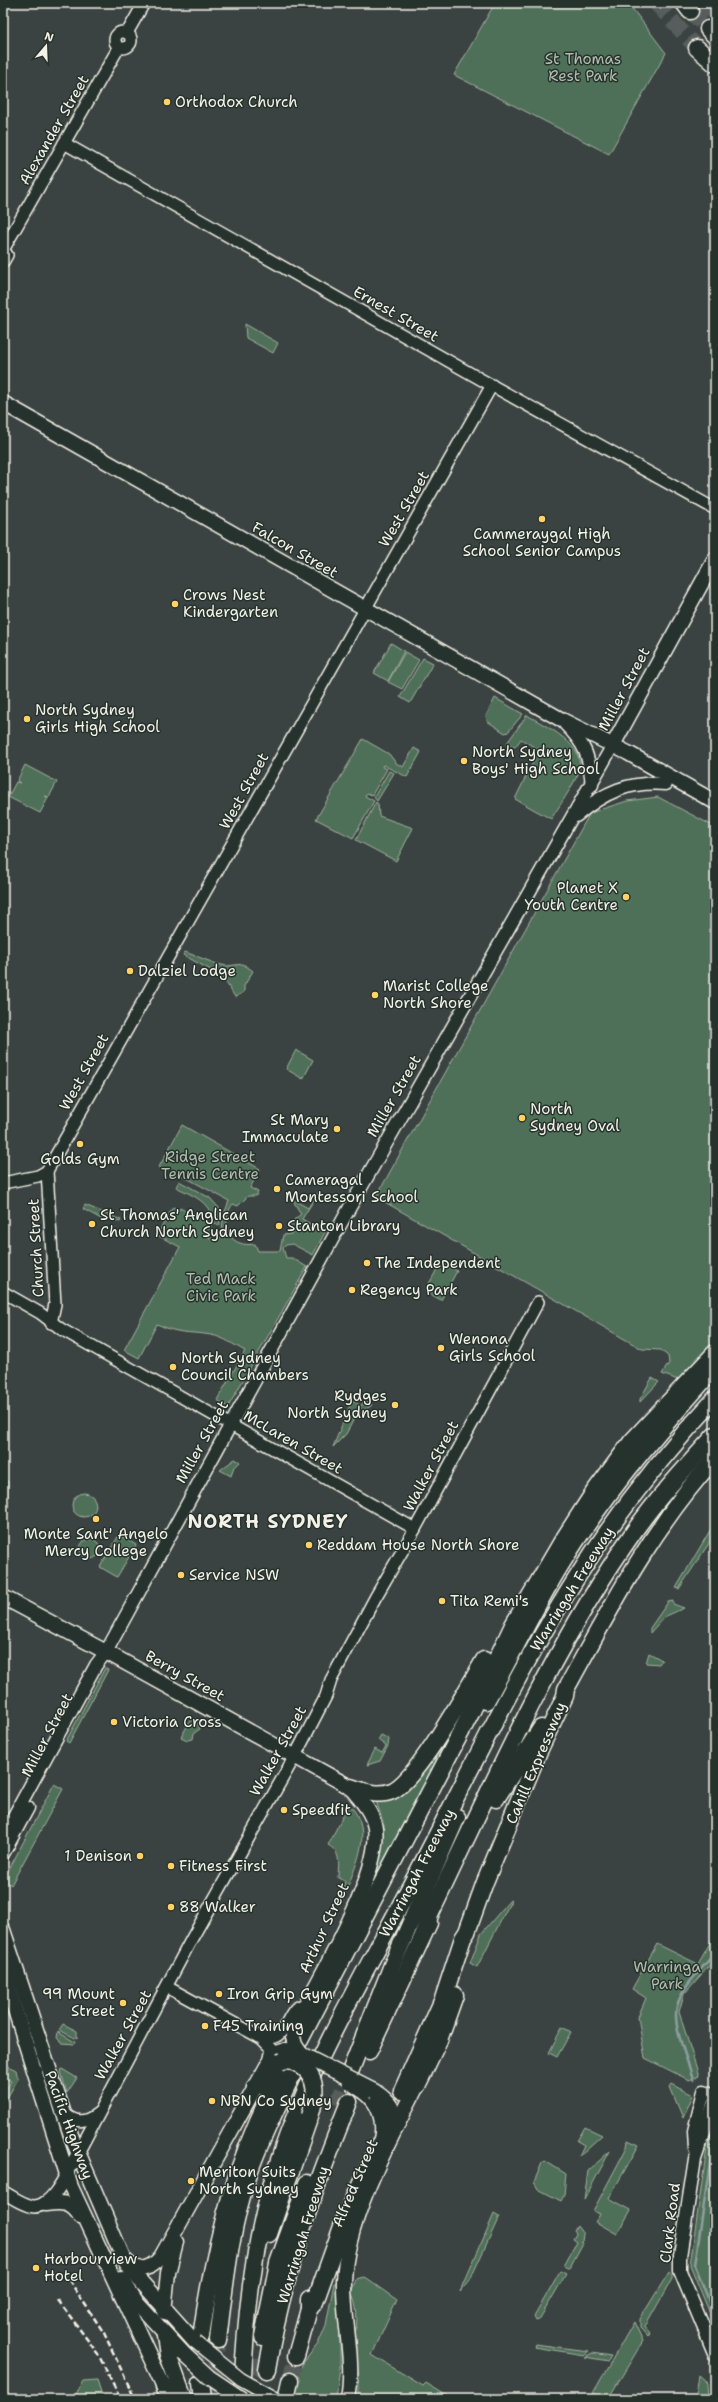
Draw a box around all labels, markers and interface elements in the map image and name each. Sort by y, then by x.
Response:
north arrow [26,26,66,66]
text: N [43,29,56,46]
park label: St Thomas Rest Park [545,49,621,86]
street label: Alexander Street [14,71,94,189]
place label: Orthodox Church [175,92,298,112]
marker: Orthodox Church [162,97,172,107]
street label: Ernest Street [350,281,442,347]
street label: West Street [374,467,434,551]
marker: Cammeraygal High School Senior Campus [537,514,547,524]
street label: Falcon Street [248,517,342,583]
place label: Cammeraygal High School Senior Campus [463,524,621,561]
place label: Crows Nest Kindergarten [183,585,278,622]
marker: Crows Nest Kindergarten [170,599,180,609]
street label: Miller Street [594,644,654,734]
place label: North Sydney Girls High School [35,700,160,737]
marker: North Sydney Girls High School [22,714,32,724]
place label: North Sydney Boys' High School [472,742,600,779]
street label: West Street [215,749,273,833]
marker: North Sydney Boys' High School [459,756,469,766]
place label: Planet X Youth Centre [525,878,618,915]
marker: Planet X Youth Centre [621,892,631,902]
place label: Dalziel Lodge [138,961,236,981]
marker: Dalziel Lodge [125,966,135,976]
place label: Marist College North Shore [383,976,489,1013]
marker: Marist College North Shore [370,990,380,1000]
street label: West Street [55,1030,113,1114]
street label: Miller Street [362,1051,426,1141]
place label: North Sydney Oval [530,1099,620,1136]
place label: St Mary Immaculate [242,1110,329,1147]
marker: North Sydney Oval [517,1113,527,1123]
marker: St Mary Immaculate [332,1124,342,1134]
marker: Golds Gym [75,1139,85,1149]
park label: Ridge Street Tennis Centre [161,1147,259,1184]
place label: Golds Gym [40,1149,120,1169]
place label: Cameragal Montessori School [285,1170,419,1207]
marker: Cameragal Montessori School [272,1184,282,1194]
street label: Church Street [23,1198,49,1298]
place label: St Thomas' Anglican Church North Sydney [100,1205,254,1242]
place label: Stanton Library [287,1216,400,1236]
marker: St Thomas' Anglican Church North Sydney [87,1219,97,1229]
marker: Stanton Library [274,1221,284,1231]
place label: The Independent [375,1253,501,1273]
marker: The Independent [362,1258,372,1268]
park label: Ted Mack Civic Park [186,1269,256,1306]
place label: Regency Park [360,1280,458,1300]
marker: Regency Park [347,1285,357,1295]
place label: Wenona Girls School [449,1329,536,1366]
marker: Wenona Girls School [436,1343,446,1353]
place label: North Sydney Council Chambers [181,1348,309,1385]
marker: North Sydney Council Chambers [168,1362,178,1372]
place label: Rydges North Sydney [287,1386,387,1423]
street label: Miller Street [171,1397,233,1487]
marker: Rydges North Sydney [390,1400,400,1410]
street label: McLaren Street [240,1405,346,1479]
street label: Walker Street [399,1417,463,1515]
district label: NORTH SYDNEY [188,1509,348,1534]
marker: Monte Sant' Angelo Mercy College [91,1514,101,1524]
street label: Warringah Freeway [526,1523,618,1655]
place label: Monte Sant' Angelo Mercy College [24,1524,168,1561]
place label: Reddam House North Shore [317,1535,520,1555]
marker: Reddam House North Shore [304,1540,314,1550]
place label: Service NSW [189,1565,279,1585]
marker: Service NSW [176,1570,186,1580]
place label: Tita Remi's [450,1591,529,1611]
marker: Tita Remi's [437,1596,447,1606]
street label: Berry Street [142,1646,228,1706]
street label: Miller Street [17,1690,77,1780]
street label: Cahill Expressway [501,1699,571,1827]
street label: Walker Street [245,1702,311,1800]
place label: Victoria Cross [122,1712,222,1732]
marker: Victoria Cross [109,1717,119,1727]
place label: Speedfit [292,1800,351,1820]
marker: Speedfit [279,1805,289,1815]
street label: Warringah Freeway [375,1805,459,1941]
place label: 1 Denison [64,1846,132,1866]
marker: 1 Denison [135,1851,145,1861]
place label: Fitness First [179,1856,267,1876]
marker: Fitness First [166,1861,176,1871]
street label: Arthur Street [294,1880,354,1976]
place label: 88 Walker [179,1897,256,1917]
marker: 88 Walker [166,1902,176,1912]
park label: Warringa Park [633,1957,702,1994]
place label: 99 Mount Street [42,1984,115,2021]
place label: Iron Grip Gym [227,1984,333,2004]
street label: Walker Street [90,1986,156,2084]
marker: Iron Grip Gym [214,1989,224,1999]
marker: 99 Mount Street [118,1998,128,2008]
place label: F45 Training [213,2016,304,2036]
marker: F45 Training [200,2021,210,2031]
street label: Pacific Highway [40,2068,98,2182]
place label: NBN Co Sydney [220,2091,332,2111]
marker: NBN Co Sydney [207,2096,217,2106]
street label: Alfred Street [327,2136,383,2230]
place label: Meriton Suits North Sydney [199,2162,299,2199]
street label: Warringah Freeway [272,2164,334,2306]
marker: Meriton Suits North Sydney [186,2176,196,2186]
street label: Clark Road [655,2181,685,2264]
place label: Harbourview Hotel [44,2249,137,2286]
marker: Harbourview Hotel [31,2263,41,2273]

